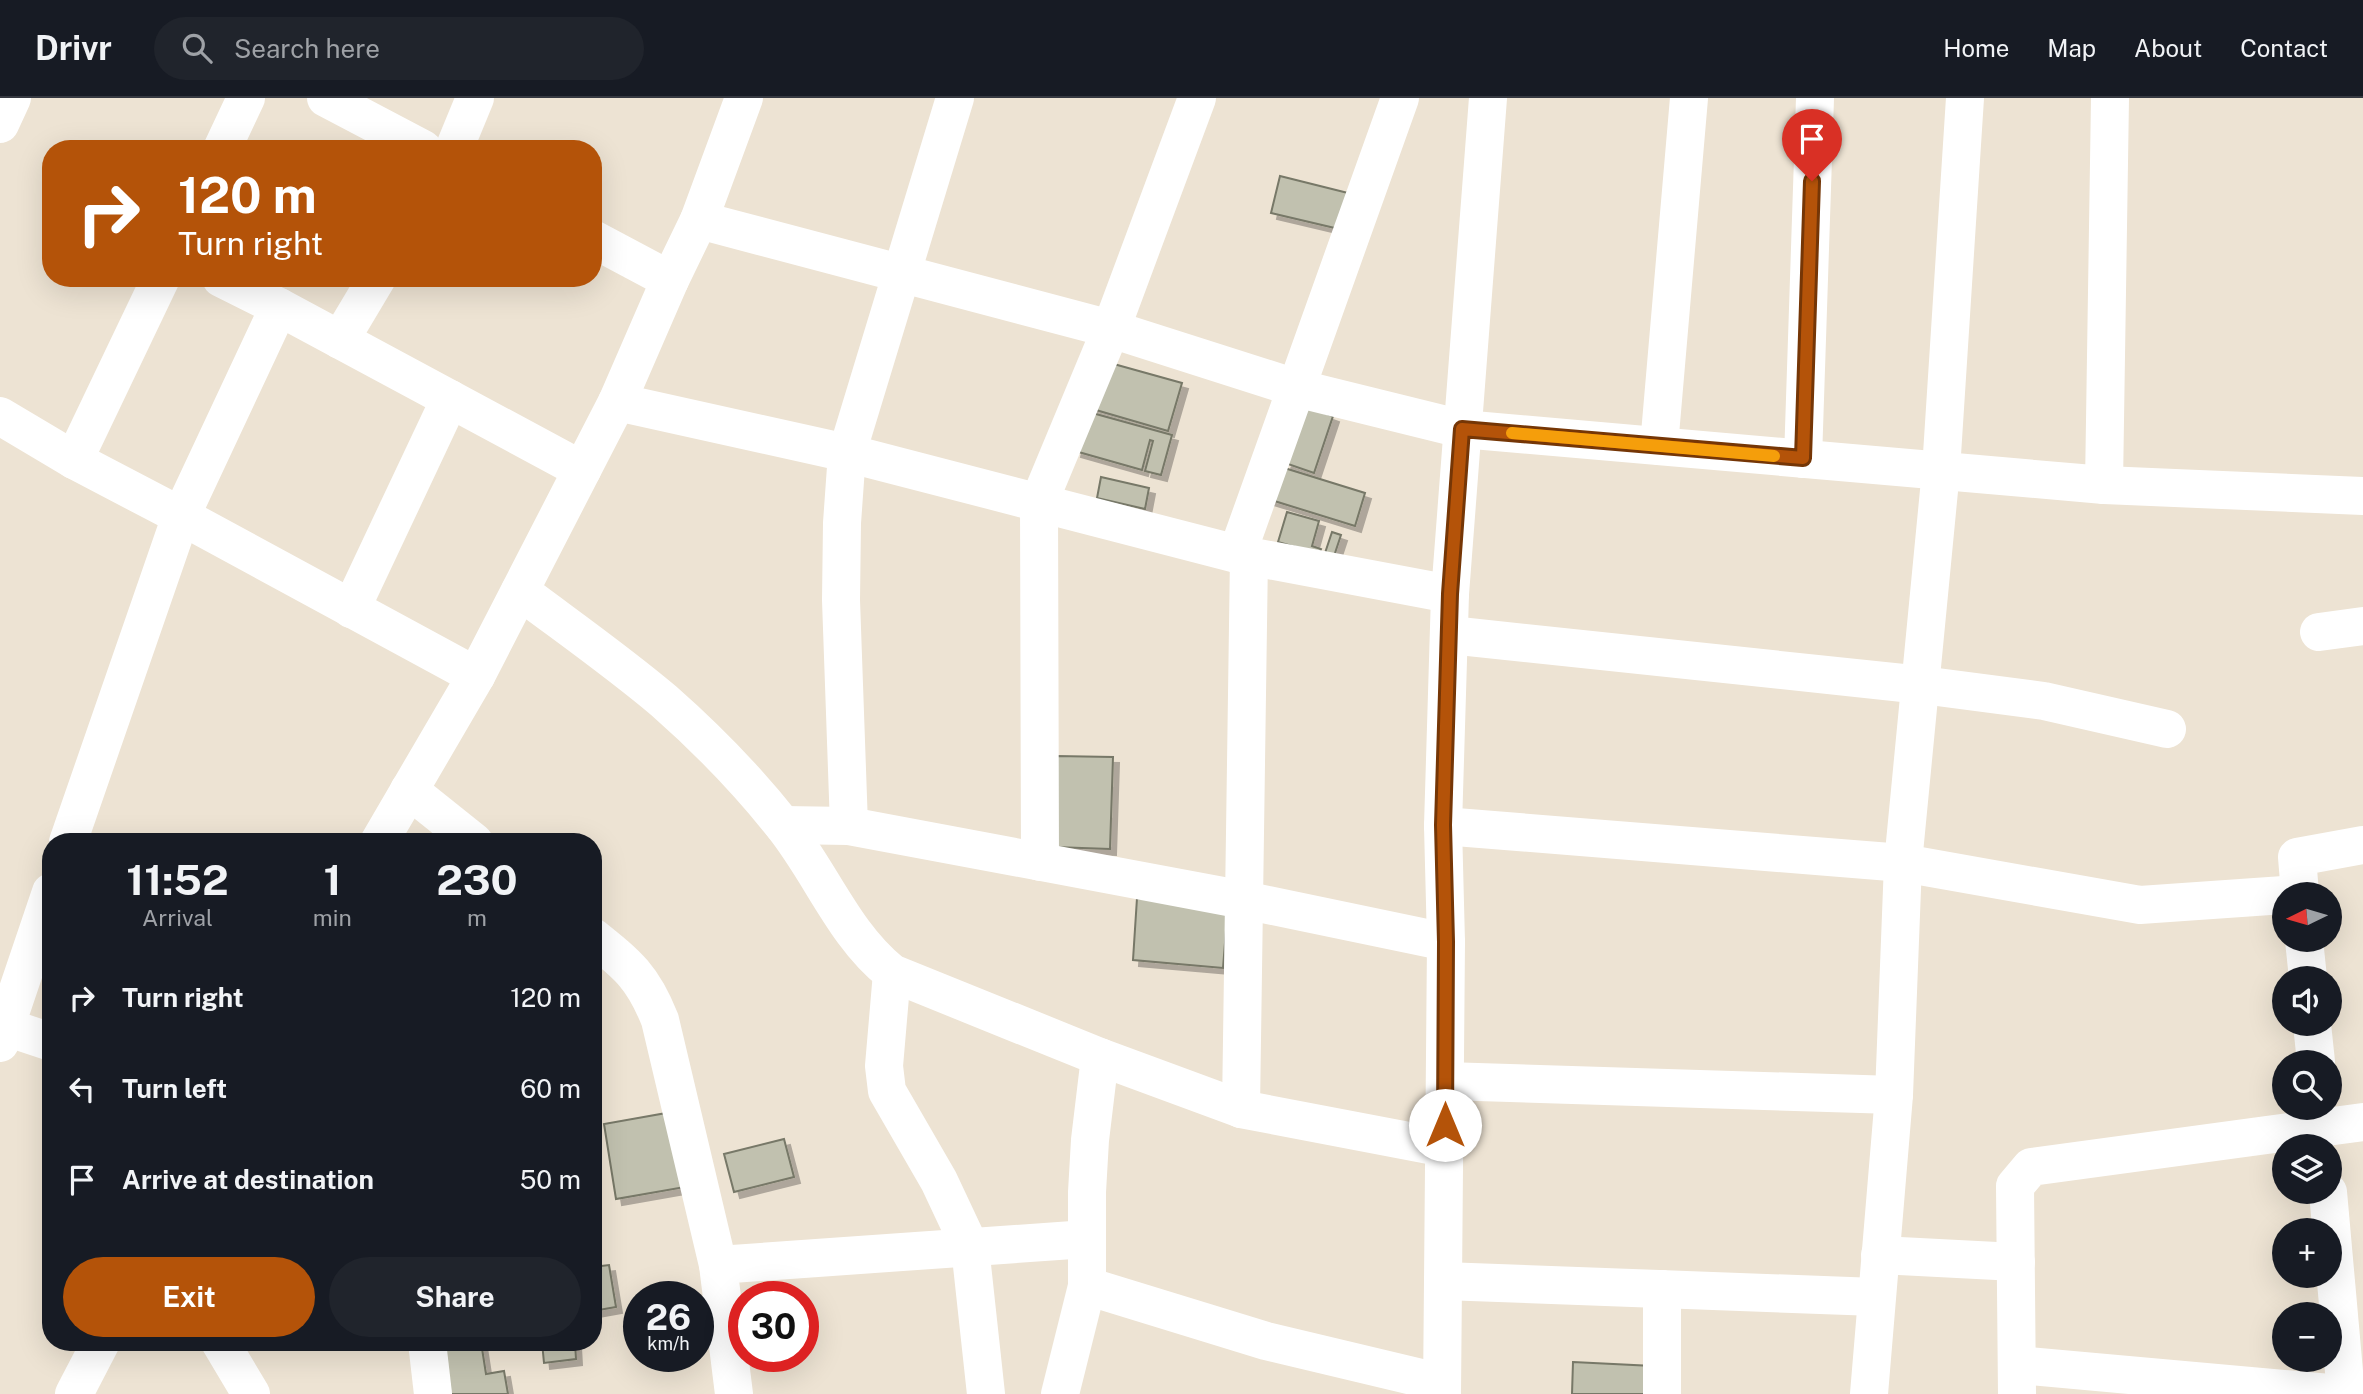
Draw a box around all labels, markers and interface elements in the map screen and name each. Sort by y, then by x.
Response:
search box [154,17,644,80]
text: Drivr [35,29,112,67]
icon: search [178,29,216,67]
text: Search here [234,33,380,64]
text: Home [1943,34,2009,62]
text: Map [2047,34,2096,62]
text: About [2134,34,2202,62]
text: Contact [2240,34,2328,62]
pin [1782,109,1842,181]
icon: arrive [1793,120,1831,158]
text: 120 m [178,166,317,224]
icon: right [63,168,154,259]
text: Turn right [178,225,323,262]
text: 11:52 [126,855,229,904]
text: 1 [323,855,341,904]
text: 230 [436,855,518,904]
north arrow [2272,882,2342,952]
map controls [2272,882,2342,1372]
text: Arrival [142,904,213,931]
text: min [313,904,352,931]
text: m [467,904,487,931]
button: sound [2272,966,2342,1036]
icon: right [63,979,101,1017]
text: Turn right [122,982,244,1013]
text: 120 m [510,982,581,1013]
button: search [2272,1050,2342,1120]
icon: left [63,1070,101,1108]
text: Turn left [122,1073,227,1104]
text: 60 m [520,1073,581,1104]
position arrow [1408,1088,1482,1162]
button: layers [2272,1134,2342,1204]
icon: arrive [63,1161,101,1199]
text: Arrive at destination [122,1164,374,1195]
text: 50 m [520,1164,581,1195]
button: + [2272,1218,2342,1288]
button: Exit [63,1257,315,1337]
button: Share [329,1257,581,1337]
speed limit sign: 30 [728,1281,819,1372]
text: 26 [646,1297,691,1338]
button: − [2272,1302,2342,1372]
text: km/h [647,1333,690,1354]

